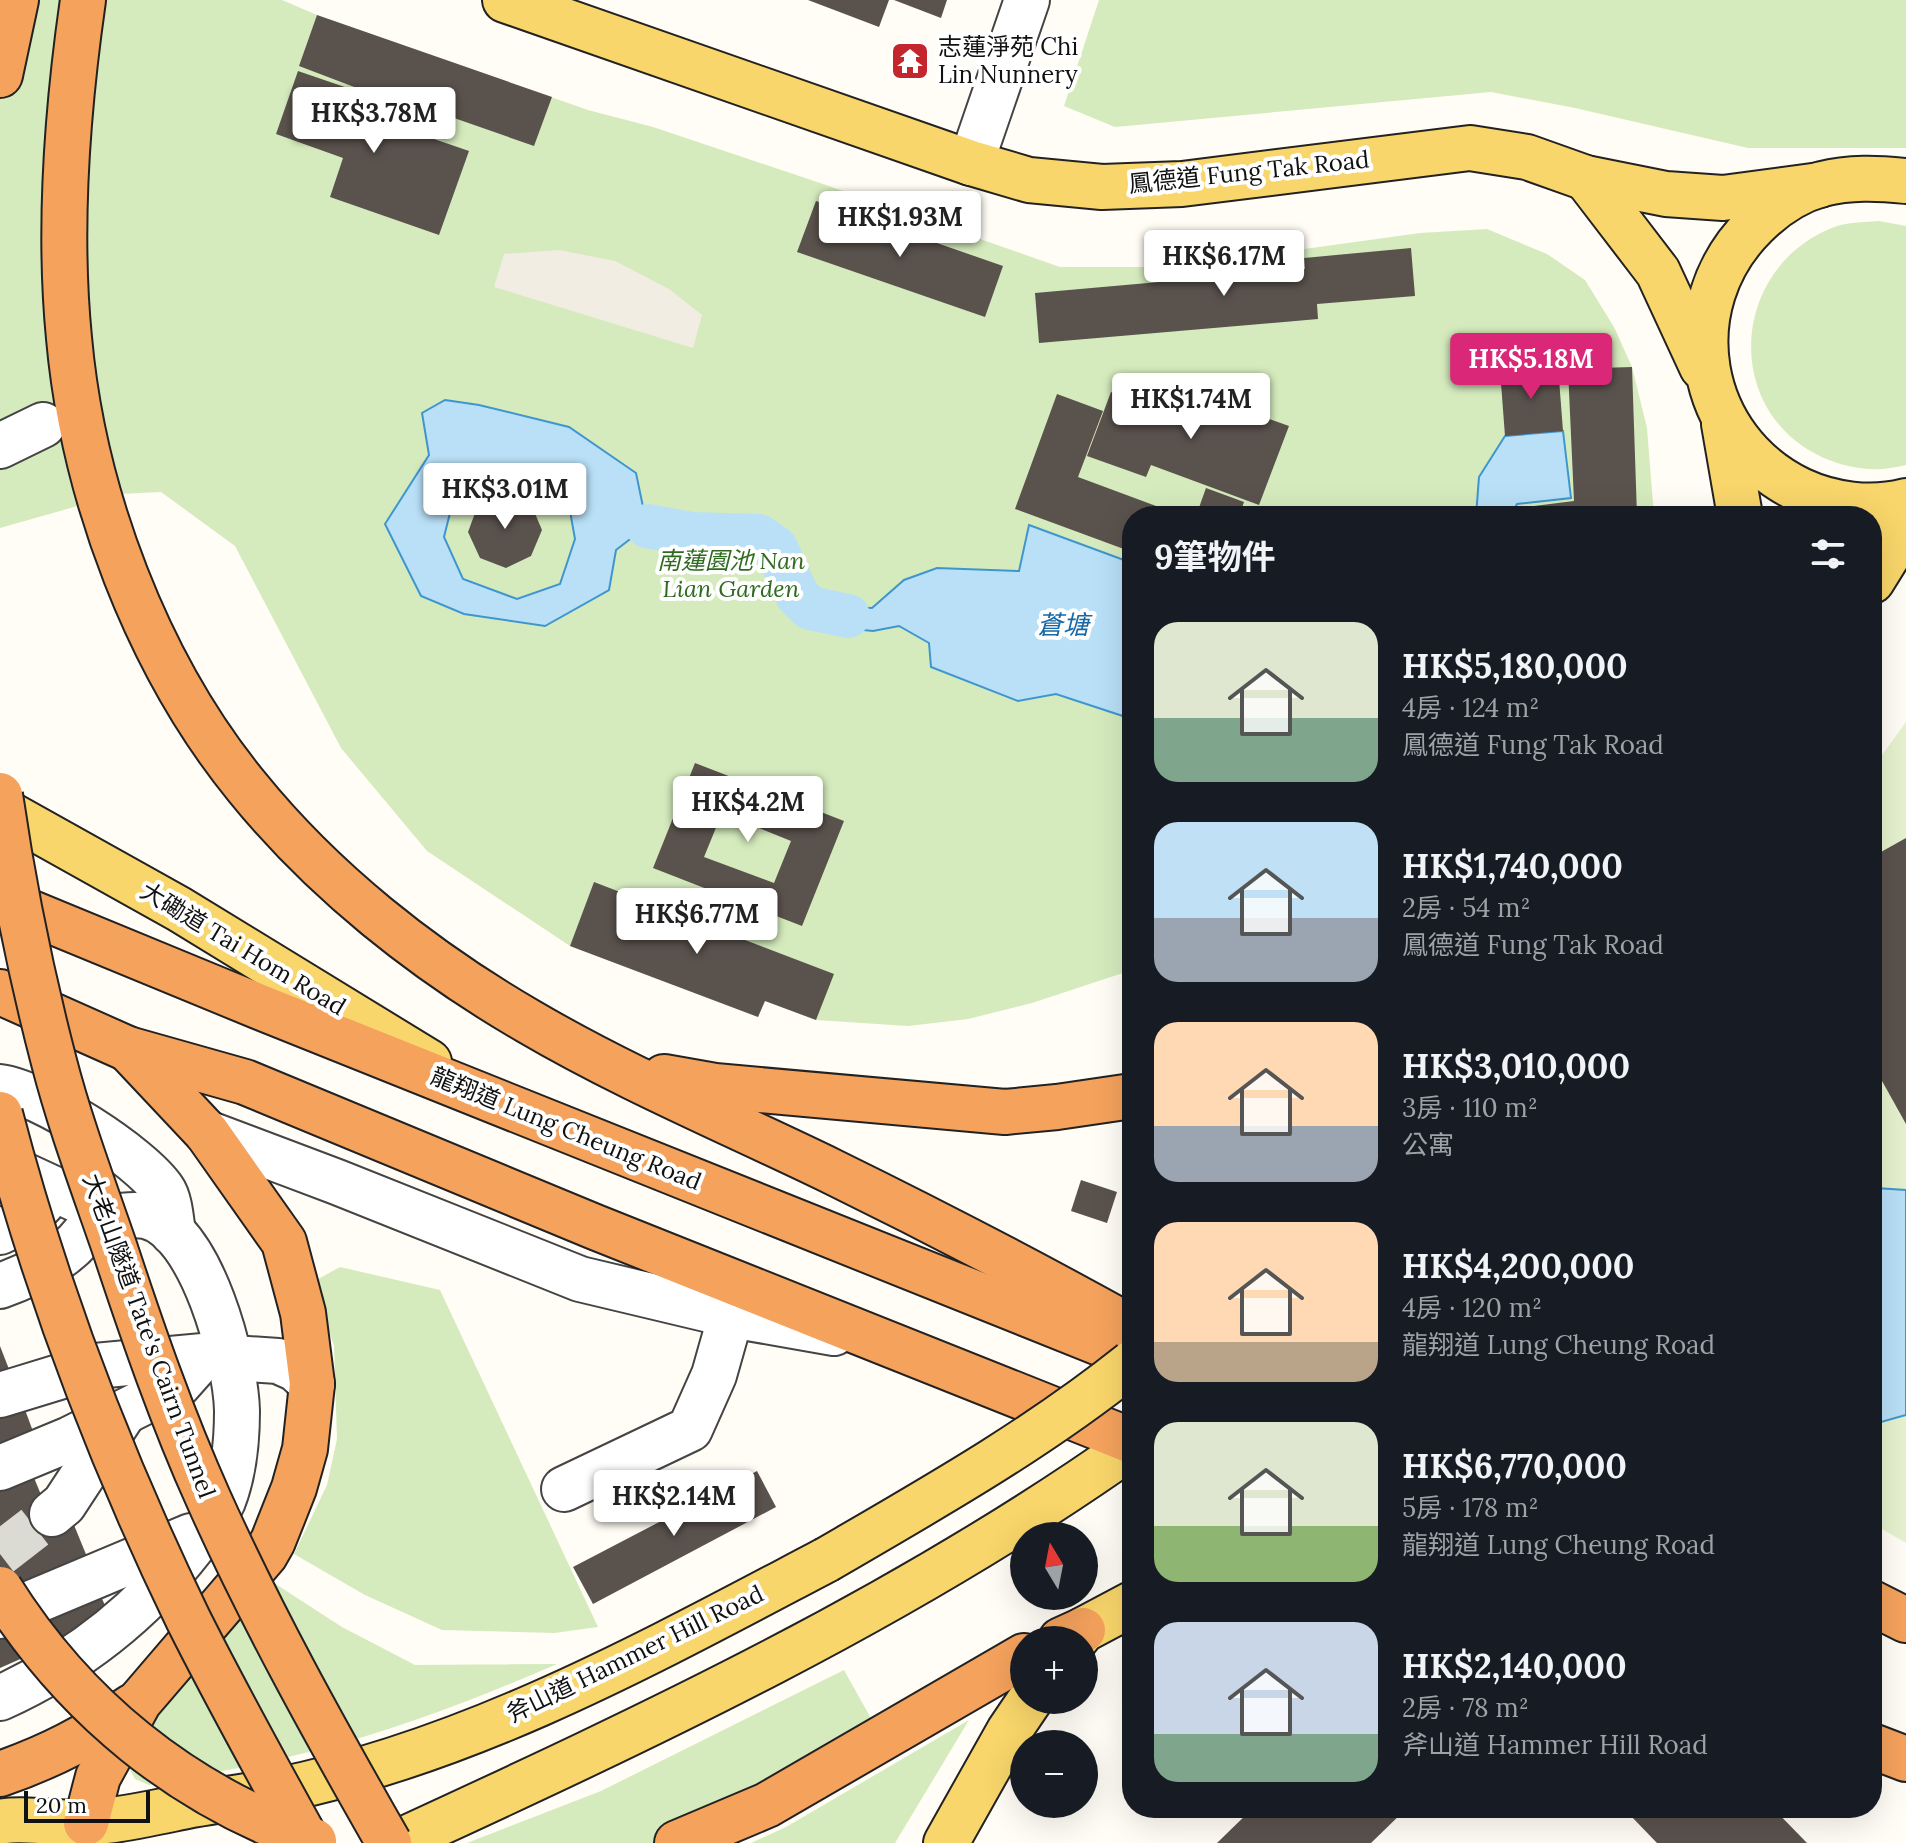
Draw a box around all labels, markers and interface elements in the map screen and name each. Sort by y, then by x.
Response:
place label: 志蓮淨苑 Chi Lin Nunnery [938,31,1078,90]
temple icon: 志蓮淨苑 Chi Lin Nunnery [889,40,931,82]
pin: HK$3.78M [291,87,457,155]
text: HK$3.78M [311,96,437,129]
street label: 鳳德道 Fung Tak Road [1127,143,1371,200]
pin: HK$1.93M [817,191,983,259]
text: HK$1.93M [837,200,963,233]
pin: HK$6.17M [1141,230,1307,298]
text: HK$6.17M [1162,239,1286,272]
pin: HK$5.18M [1448,333,1614,401]
text: HK$5.18M [1468,342,1594,375]
pin: HK$1.74M [1108,373,1274,441]
text: HK$1.74M [1130,382,1252,415]
pin: HK$3.01M [422,463,588,531]
text: HK$3.01M [441,472,569,505]
icon: filters [1806,532,1850,576]
text: 9筆物件 [1154,535,1276,578]
park label: 南蓮園池 Nan Lian Garden [657,545,805,604]
water label: 蒼塘 [1037,608,1093,641]
text: HK$5,180,000 [1402,644,1628,687]
icon: home [1218,654,1314,750]
text: 4房 · 124 m² [1402,691,1539,724]
text: 鳳德道 Fung Tak Road [1402,728,1664,761]
pin: HK$4.2M [674,776,822,844]
text: HK$4.2M [691,785,805,818]
text: HK$1,740,000 [1402,844,1623,887]
icon: home [1218,854,1314,950]
street label: 大磡道 Tai Hom Road [135,875,352,1022]
pin: HK$6.77M [614,888,780,956]
text: 2房 · 54 m² [1402,891,1531,924]
text: HK$6.77M [634,897,760,930]
text: 鳳德道 Fung Tak Road [1402,928,1664,961]
text: HK$3,010,000 [1402,1044,1630,1087]
icon: home [1218,1054,1314,1150]
street label: 龍翔道 Lung Cheung Road [426,1060,706,1197]
text: 3房 · 110 m² [1402,1091,1538,1124]
text: 公寓 [1402,1128,1454,1161]
street label: 大老山隧道 Tate's Cairn Tunnel [76,1169,223,1502]
text: HK$4,200,000 [1402,1244,1634,1287]
icon: home [1218,1254,1314,1350]
text: 4房 · 120 m² [1402,1291,1542,1324]
text: 龍翔道 Lung Cheung Road [1402,1328,1715,1361]
text: HK$6,770,000 [1402,1444,1627,1487]
icon: home [1218,1454,1314,1550]
pin: HK$2.14M [591,1470,757,1538]
text: HK$2.14M [612,1479,736,1512]
text: 5房 · 178 m² [1402,1491,1539,1524]
north arrow [1010,1522,1098,1610]
map controls [1010,1522,1098,1818]
text: 龍翔道 Lung Cheung Road [1402,1528,1715,1561]
street label: 斧山道 Hammer Hill Road [501,1578,768,1729]
button: + [1010,1626,1098,1714]
text: HK$2,140,000 [1402,1644,1627,1687]
icon: home [1218,1654,1314,1750]
text: 2房 · 78 m² [1402,1691,1529,1724]
text: 斧山道 Hammer Hill Road [1402,1728,1708,1761]
button: − [1010,1730,1098,1818]
scale bar [24,1787,150,1823]
text: 20 m [36,1791,87,1819]

